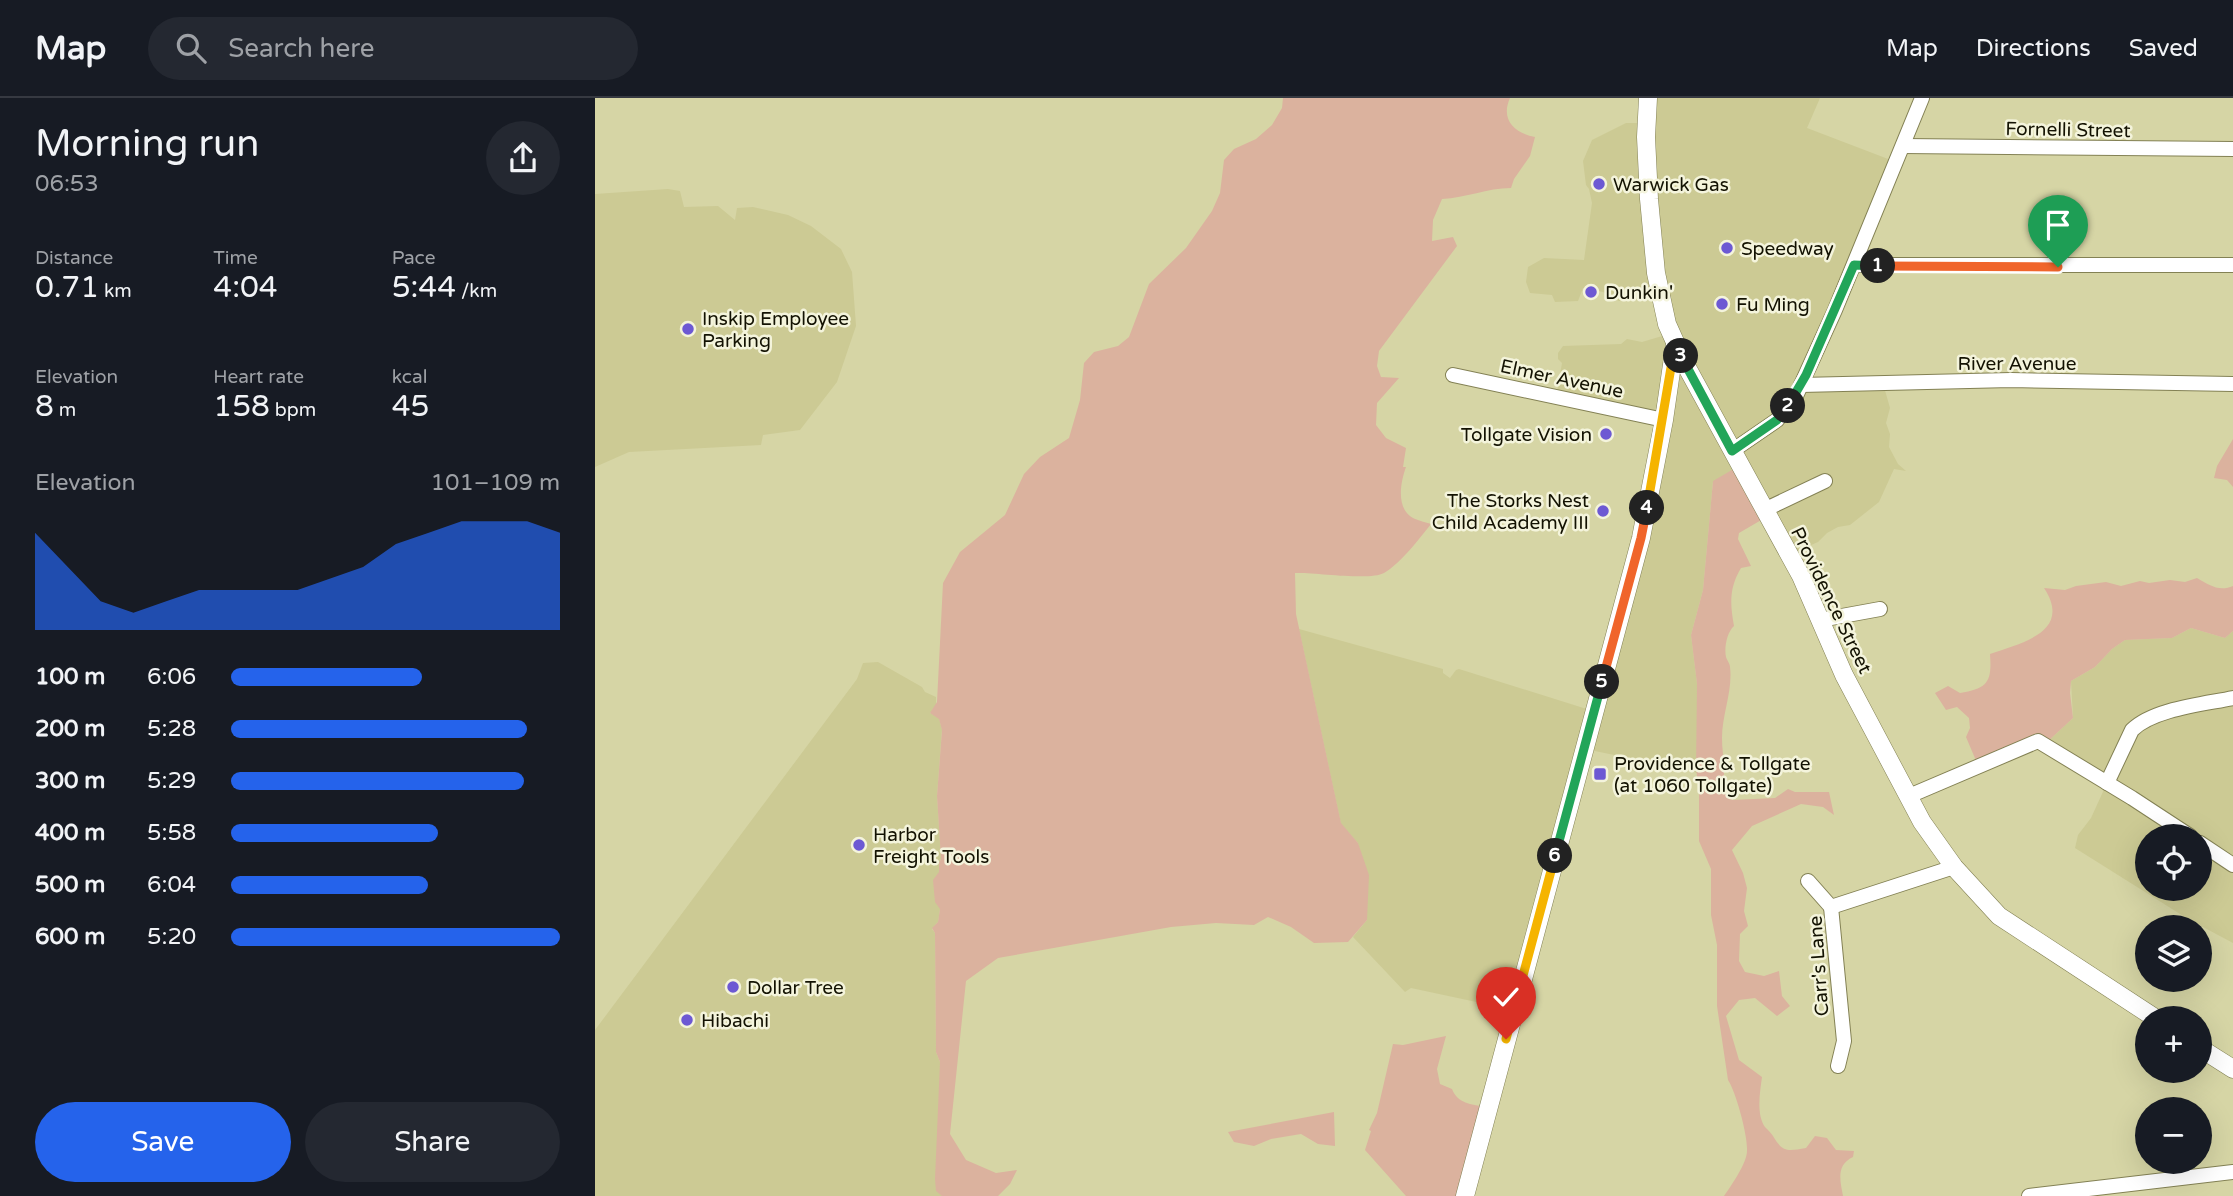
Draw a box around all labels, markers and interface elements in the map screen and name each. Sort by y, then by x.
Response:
search box [148,17,638,80]
text: Map [35,29,106,68]
icon: search [172,29,210,67]
text: Search here [228,33,374,64]
text: Map [1886,34,1938,63]
text: Directions [1976,34,2091,63]
text: Saved [2129,34,2198,63]
street label: Fornelli Street [2005,118,2131,142]
text: Morning run [35,121,259,167]
button: share [486,121,560,195]
text: 06:53 [35,170,99,198]
place label: Warwick Gas [1613,174,1729,196]
marker: Warwick Gas [1591,176,1607,192]
pin [2028,195,2088,267]
icon: arrive [2039,206,2077,244]
place label: Speedway [1741,238,1834,260]
marker: Speedway [1719,240,1735,256]
text: Distance [35,247,113,269]
text: Time [213,247,258,269]
text: Pace [392,247,435,269]
pin: 1 [1861,248,1895,284]
text: 1 [1872,254,1883,276]
text: 0.71 [35,269,99,306]
text: 4:04 [213,269,278,306]
text: 5:44 [392,269,456,306]
text: km [99,280,132,302]
text: /km [456,280,497,302]
place label: Dunkin' [1605,282,1673,304]
marker: Dunkin' [1583,284,1599,300]
place label: Fu Ming [1736,294,1810,316]
marker: Fu Ming [1714,296,1730,312]
place label: Inskip Employee Parking [702,308,849,352]
marker: Inskip Employee Parking [680,321,696,337]
pin: 3 [1663,338,1699,374]
text: 3 [1675,344,1686,366]
street label: River Avenue [1957,353,2077,375]
street label: Elmer Avenue [1498,355,1625,403]
text: Elevation [35,366,118,388]
text: Heart rate [213,366,304,388]
text: kcal [392,366,427,388]
text: 8 [35,388,54,425]
text: 158 [213,388,270,425]
text: 45 [392,388,429,425]
pin: 2 [1771,388,1805,424]
text: 2 [1782,394,1793,416]
text: m [54,399,76,421]
text: bpm [270,399,316,421]
place label: Tollgate Vision [1461,424,1592,446]
marker: Tollgate Vision [1598,426,1614,442]
text: Elevation [35,469,136,497]
text: 101–109 m [431,469,560,497]
place label: The Storks Nest Child Academy III [1432,490,1589,534]
pin: 4 [1629,490,1665,526]
text: 4 [1641,496,1652,518]
marker: The Storks Nest Child Academy III [1595,503,1611,519]
street label: Providence Street [1786,524,1876,677]
text: 100 m [35,663,105,691]
text: 6:06 [147,663,196,691]
pin: 5 [1585,664,1619,700]
text: 5 [1596,670,1607,692]
text: 200 m [35,715,105,743]
text: 5:28 [147,715,196,743]
place label: Providence & Tollgate (at 1060 Tollgate) [1614,753,1810,797]
marker: Providence & Tollgate (at 1060 Tollgate) [1592,766,1608,782]
text: 300 m [35,767,105,795]
text: 5:29 [147,767,196,795]
text: 400 m [35,819,105,847]
text: 5:58 [147,819,196,847]
place label: Harbor Freight Tools [873,824,989,868]
map controls [2135,824,2212,1174]
button: locate [2135,824,2212,901]
marker: Harbor Freight Tools [851,837,867,853]
pin: 6 [1537,838,1573,874]
text: 6 [1549,844,1560,866]
text: 500 m [35,871,105,899]
text: 6:04 [147,871,196,899]
street label: Carr's Lane [1805,915,1833,1017]
button: layers [2135,915,2212,992]
text: 600 m [35,923,105,951]
text: 5:20 [147,923,196,951]
pin [1476,967,1536,1039]
place label: Dollar Tree [747,977,844,999]
icon: check [1487,978,1525,1016]
marker: Dollar Tree [725,979,741,995]
button: + [2135,1006,2212,1083]
place label: Hibachi [701,1010,769,1032]
marker: Hibachi [679,1012,695,1028]
button: − [2135,1097,2212,1174]
button: Save [35,1102,291,1182]
button: Share [305,1102,560,1182]

